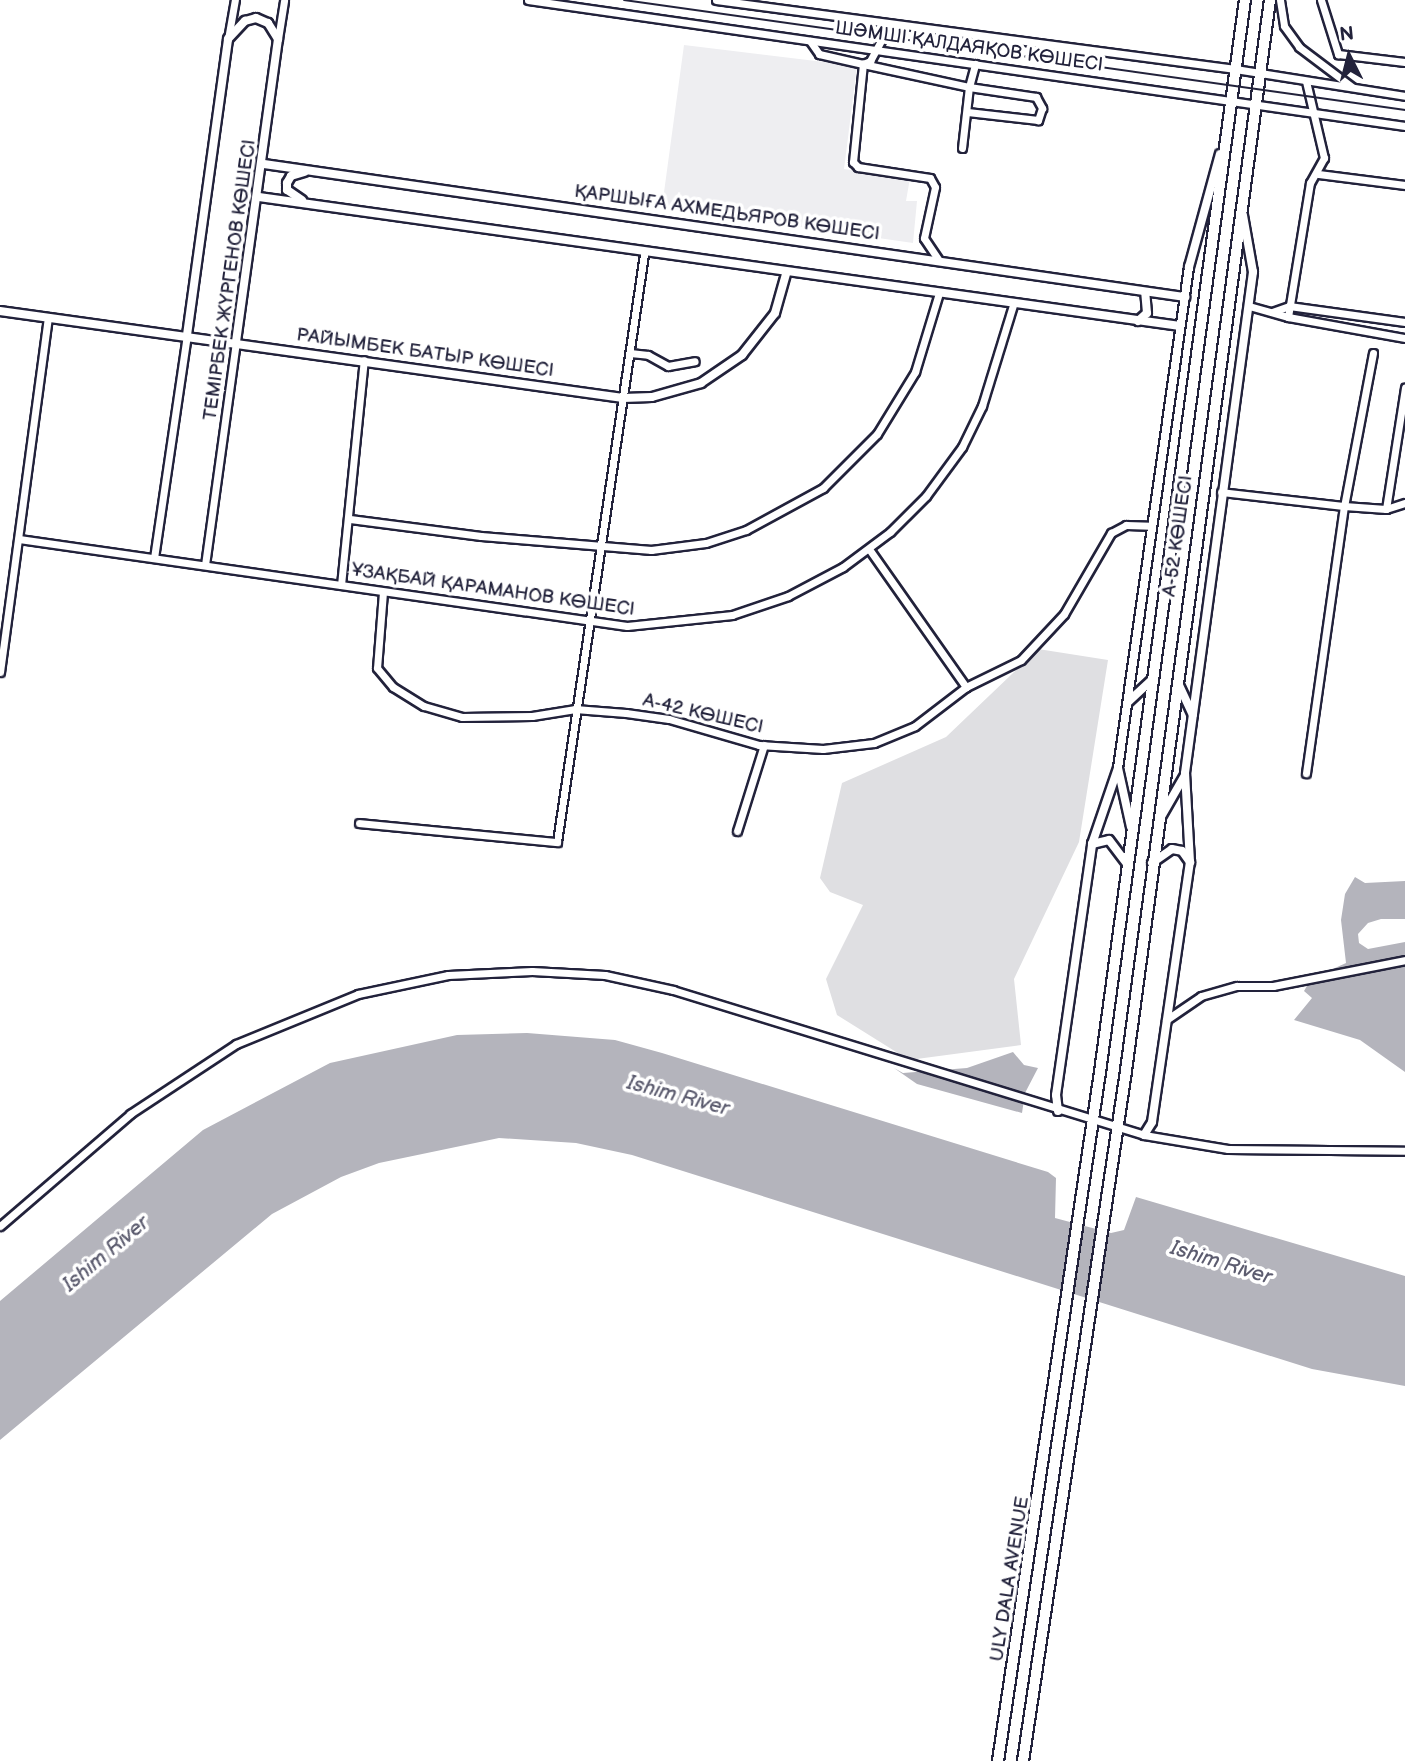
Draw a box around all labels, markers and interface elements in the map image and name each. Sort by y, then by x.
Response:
street label: ШӘМШІ ҚАЛДАЯҚОВ КӨШЕСІ [834,17,1104,77]
north arrow [1314,21,1384,91]
text: N [1338,22,1355,47]
street label: ТЕМІРБЕК ЖҮРГЕНОВ КӨШЕСІ [199,138,261,422]
street label: ҚАРШЫҒА АХМЕДЬЯРОВ КӨШЕСІ [573,180,881,246]
street label: РАЙЫМБЕК БАТЫР КӨШЕСІ [295,324,555,382]
street label: А-52 КӨШЕСІ [1158,474,1198,598]
street label: ҰЗАҚБАЙ ҚАРАМАНОВ КӨШЕСІ [350,559,636,621]
street label: А-42 КӨШЕСІ [641,689,765,739]
water label: Ishim River [624,1070,732,1122]
water label: Ishim River [58,1211,154,1297]
water label: Ishim River [1167,1236,1275,1290]
street label: ULY DALA AVENUE [986,1495,1034,1663]

